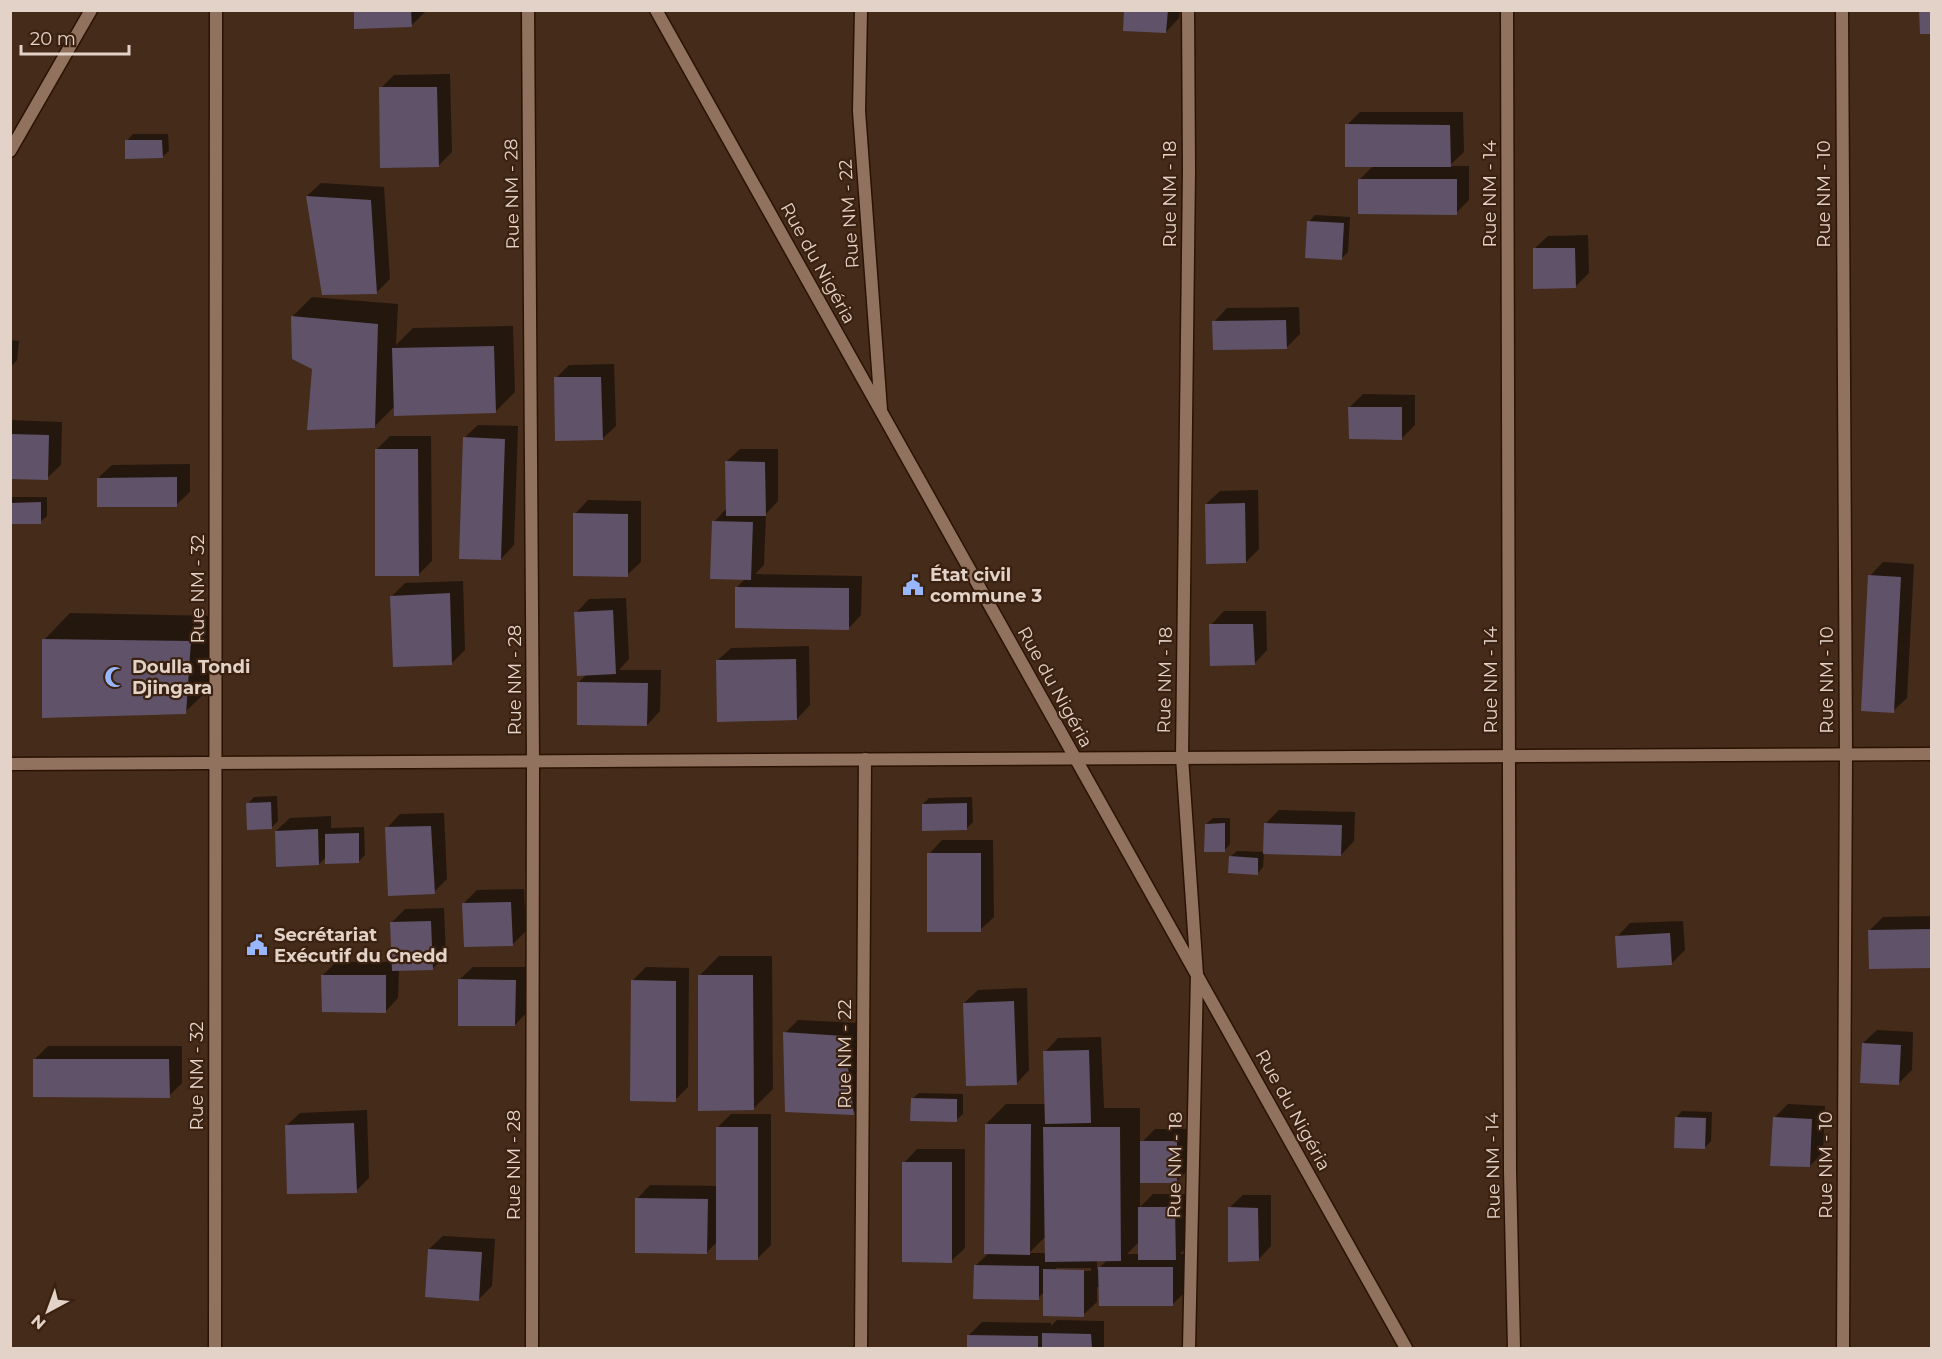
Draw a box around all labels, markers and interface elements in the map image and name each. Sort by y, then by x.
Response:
scale bar [21,18,129,56]
text: 20 m [30,28,76,50]
street label: Rue NM - 28 [500,139,524,249]
street label: Rue NM - 14 [1479,140,1501,248]
street label: Rue NM - 10 [1813,140,1835,248]
street label: Rue NM - 18 [1159,141,1181,247]
street label: Rue NM - 22 [834,159,864,269]
street label: Rue du Nigéria [776,199,860,327]
street label: Rue NM - 32 [187,534,209,644]
place label: État civil commune 3 [930,564,1042,607]
public building icon: État civil commune 3 [901,573,925,597]
street label: Rue du Nigéria [1013,623,1097,751]
street label: Rue NM - 28 [504,625,526,735]
street label: Rue NM - 18 [1153,626,1177,734]
street label: Rue NM - 14 [1480,626,1502,734]
street label: Rue NM - 10 [1816,626,1838,734]
place label: Doulla Tondi Djingara [132,656,250,699]
mosque icon: Doulla Tondi Djingara [103,665,127,689]
place label: Secrétariat Exécutif du Cnedd [274,924,448,967]
public building icon: Secrétariat Exécutif du Cnedd [245,933,269,957]
street label: Rue NM - 22 [834,999,856,1109]
street label: Rue NM - 32 [186,1021,208,1131]
street label: Rue du Nigéria [1251,1046,1335,1174]
street label: Rue NM - 28 [503,1110,525,1220]
street label: Rue NM - 18 [1163,1111,1187,1219]
street label: Rue NM - 10 [1815,1111,1837,1219]
street label: Rue NM - 14 [1481,1112,1505,1220]
north arrow [18,1281,78,1341]
text: N [27,1311,50,1333]

